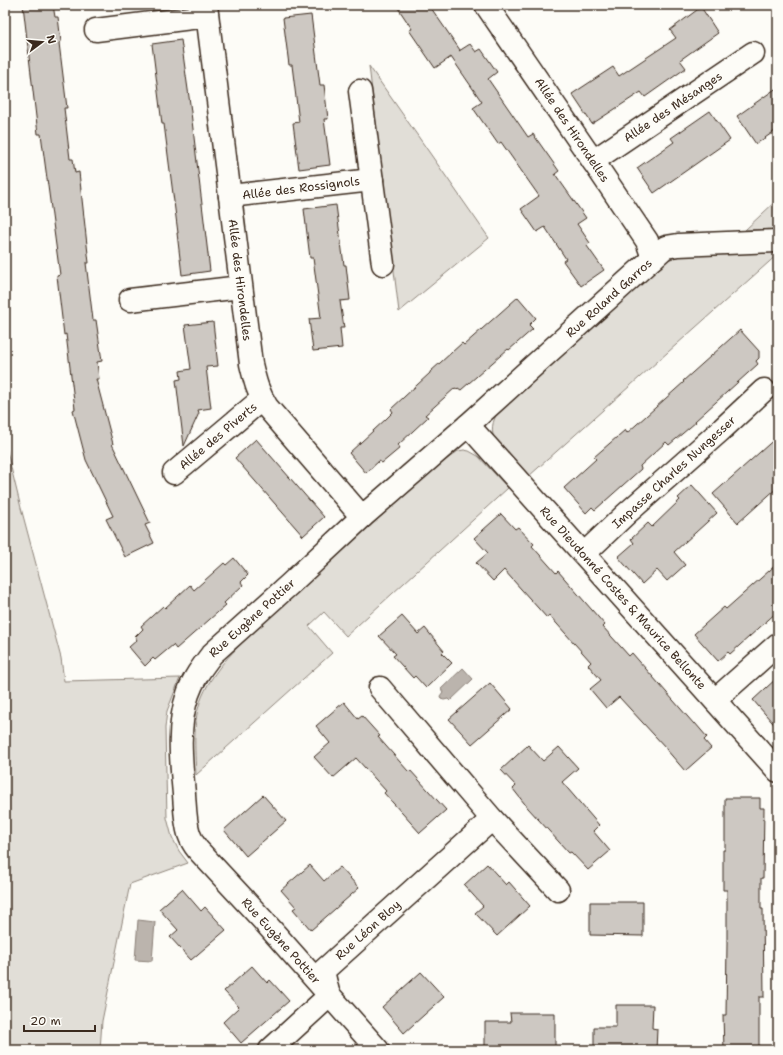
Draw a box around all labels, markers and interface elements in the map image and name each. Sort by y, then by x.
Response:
north arrow [22,22,62,62]
text: N [43,33,60,46]
street label: Allée des Mésanges [620,68,726,146]
street label: Allée des Hirondelles [531,75,613,185]
street label: Allée des Rossignols [241,173,361,203]
street label: Allée des Hirondelles [225,218,255,342]
street label: Rue Roland Garros [562,255,656,341]
street label: Allée des Piverts [176,399,260,473]
street label: Impasse Charles Nungesser [609,412,740,532]
street label: Rue Dieudonné Costes & Maurice Bellonte [536,503,710,693]
street label: Rue Eugène Pottier [205,575,299,661]
street label: Rue Eugène Pottier [238,894,324,988]
street label: Rue Léon Bloy [332,896,404,963]
scale bar [24,1007,95,1033]
text: 20 m [30,1013,61,1029]

